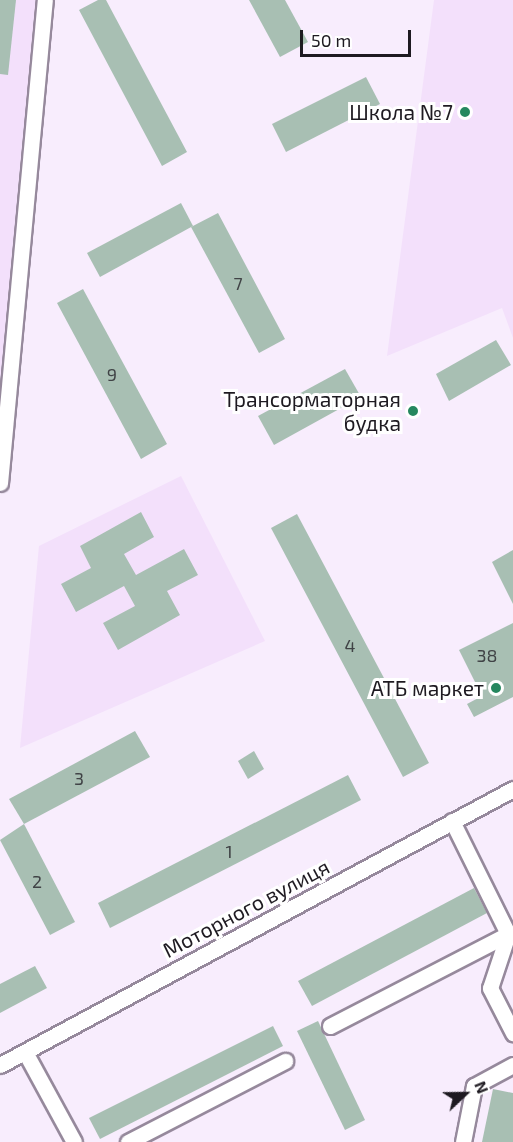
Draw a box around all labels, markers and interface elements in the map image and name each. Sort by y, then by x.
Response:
scale bar [303,18,414,56]
text: 50 m [311,29,351,51]
place label: Школа №7 [349,99,453,125]
marker: Школа №7 [458,105,472,119]
house number: 7 [233,272,243,294]
house number: 9 [107,363,117,385]
place label: Трансорматорная будка [223,386,401,436]
marker: Трансорматорная будка [406,404,420,418]
house number: 4 [344,634,356,656]
house number: 38 [477,644,497,666]
place label: АТБ маркет [371,675,484,701]
marker: АТБ маркет [489,681,503,695]
house number: 3 [74,767,84,789]
house number: 1 [225,840,233,862]
street label: Моторного вулиця [158,853,334,963]
house number: 2 [32,870,42,892]
north arrow [435,1064,495,1124]
text: N [471,1078,493,1096]

